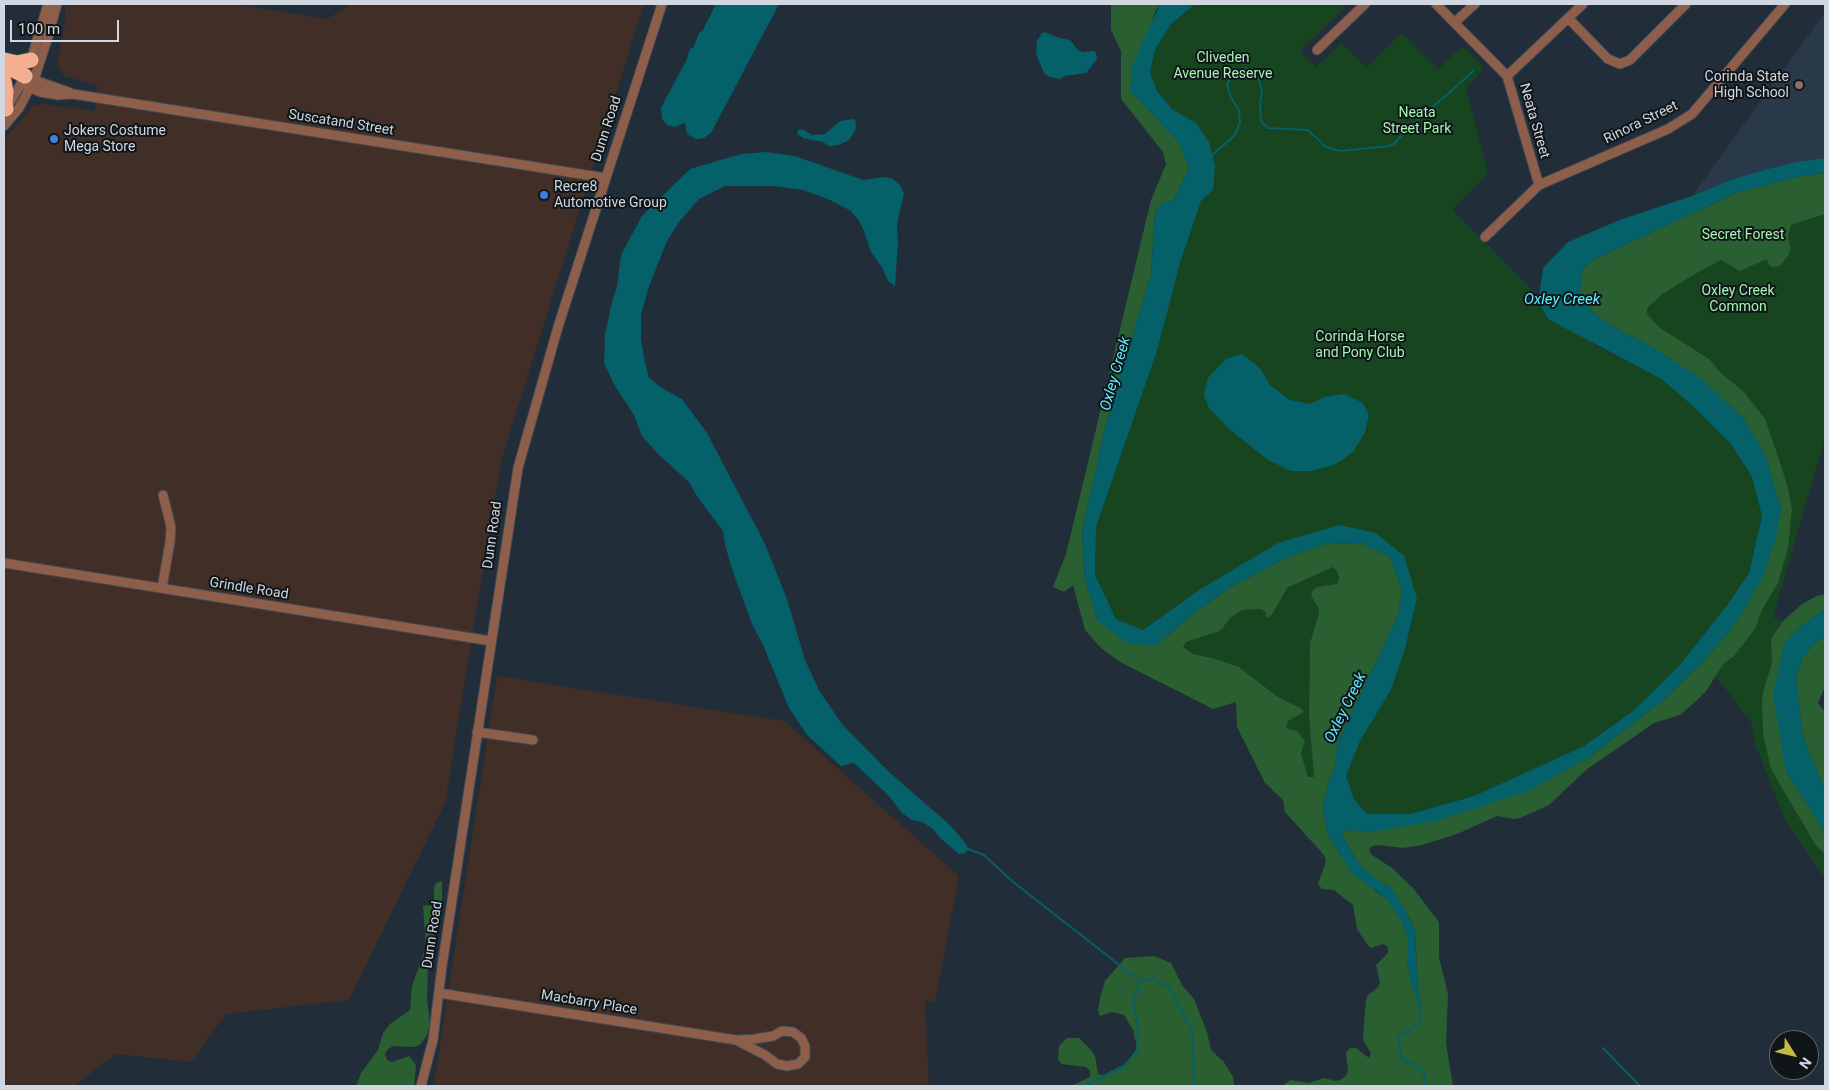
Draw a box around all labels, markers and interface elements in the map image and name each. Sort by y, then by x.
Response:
scale bar [12,10,121,42]
text: 100 m [18,20,60,38]
park label: Cliveden Avenue Reserve [1174,50,1272,82]
place label: Corinda State High School [1705,69,1789,102]
marker: Corinda State High School [1793,79,1805,91]
street label: Neata Street [1515,81,1553,161]
street label: Dunn Road [589,94,625,164]
street label: Rinora Street [1601,98,1681,148]
park label: Neata Street Park [1383,105,1451,138]
street label: Suscatand Street [287,106,395,140]
place label: Jokers Costume Mega Store [64,123,166,156]
marker: Jokers Costume Mega Store [48,133,60,145]
place label: Recre8 Automotive Group [554,179,667,212]
marker: Recre8 Automotive Group [538,189,550,201]
park label: Secret Forest [1702,227,1784,243]
park label: Oxley Creek Common [1701,283,1775,316]
water label: Oxley Creek [1524,291,1600,309]
park label: Corinda Horse and Pony Club [1315,329,1405,362]
water label: Oxley Creek [1097,335,1135,413]
street label: Dunn Road [480,500,506,570]
street label: Grindle Road [208,574,290,604]
water label: Oxley Creek [1321,670,1371,746]
street label: Dunn Road [419,900,447,970]
street label: Macbarry Place [540,987,638,1019]
north arrow [1769,1030,1819,1080]
text: N [1796,1055,1815,1072]

